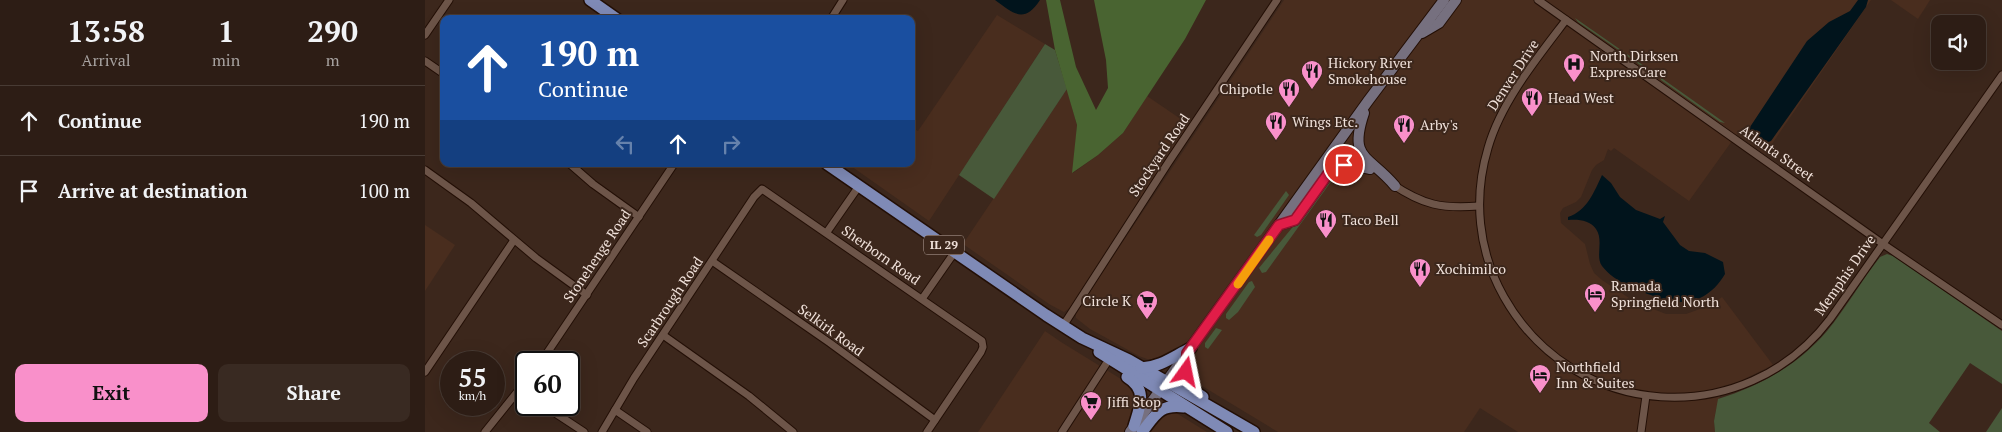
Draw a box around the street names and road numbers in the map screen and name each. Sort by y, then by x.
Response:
street label: Denver Drive [1482,35,1543,114]
street label: Stockyard Road [1124,109,1193,200]
street label: Atlanta Street [1736,120,1819,186]
street label: Stonehenge Road [558,205,635,306]
street label: Sherborn Road [838,220,925,289]
street label: Memphis Drive [1810,231,1879,319]
road number: IL 29 [924,236,964,254]
street label: Scarbrough Road [632,252,707,351]
street label: Selkirk Road [794,299,868,360]

